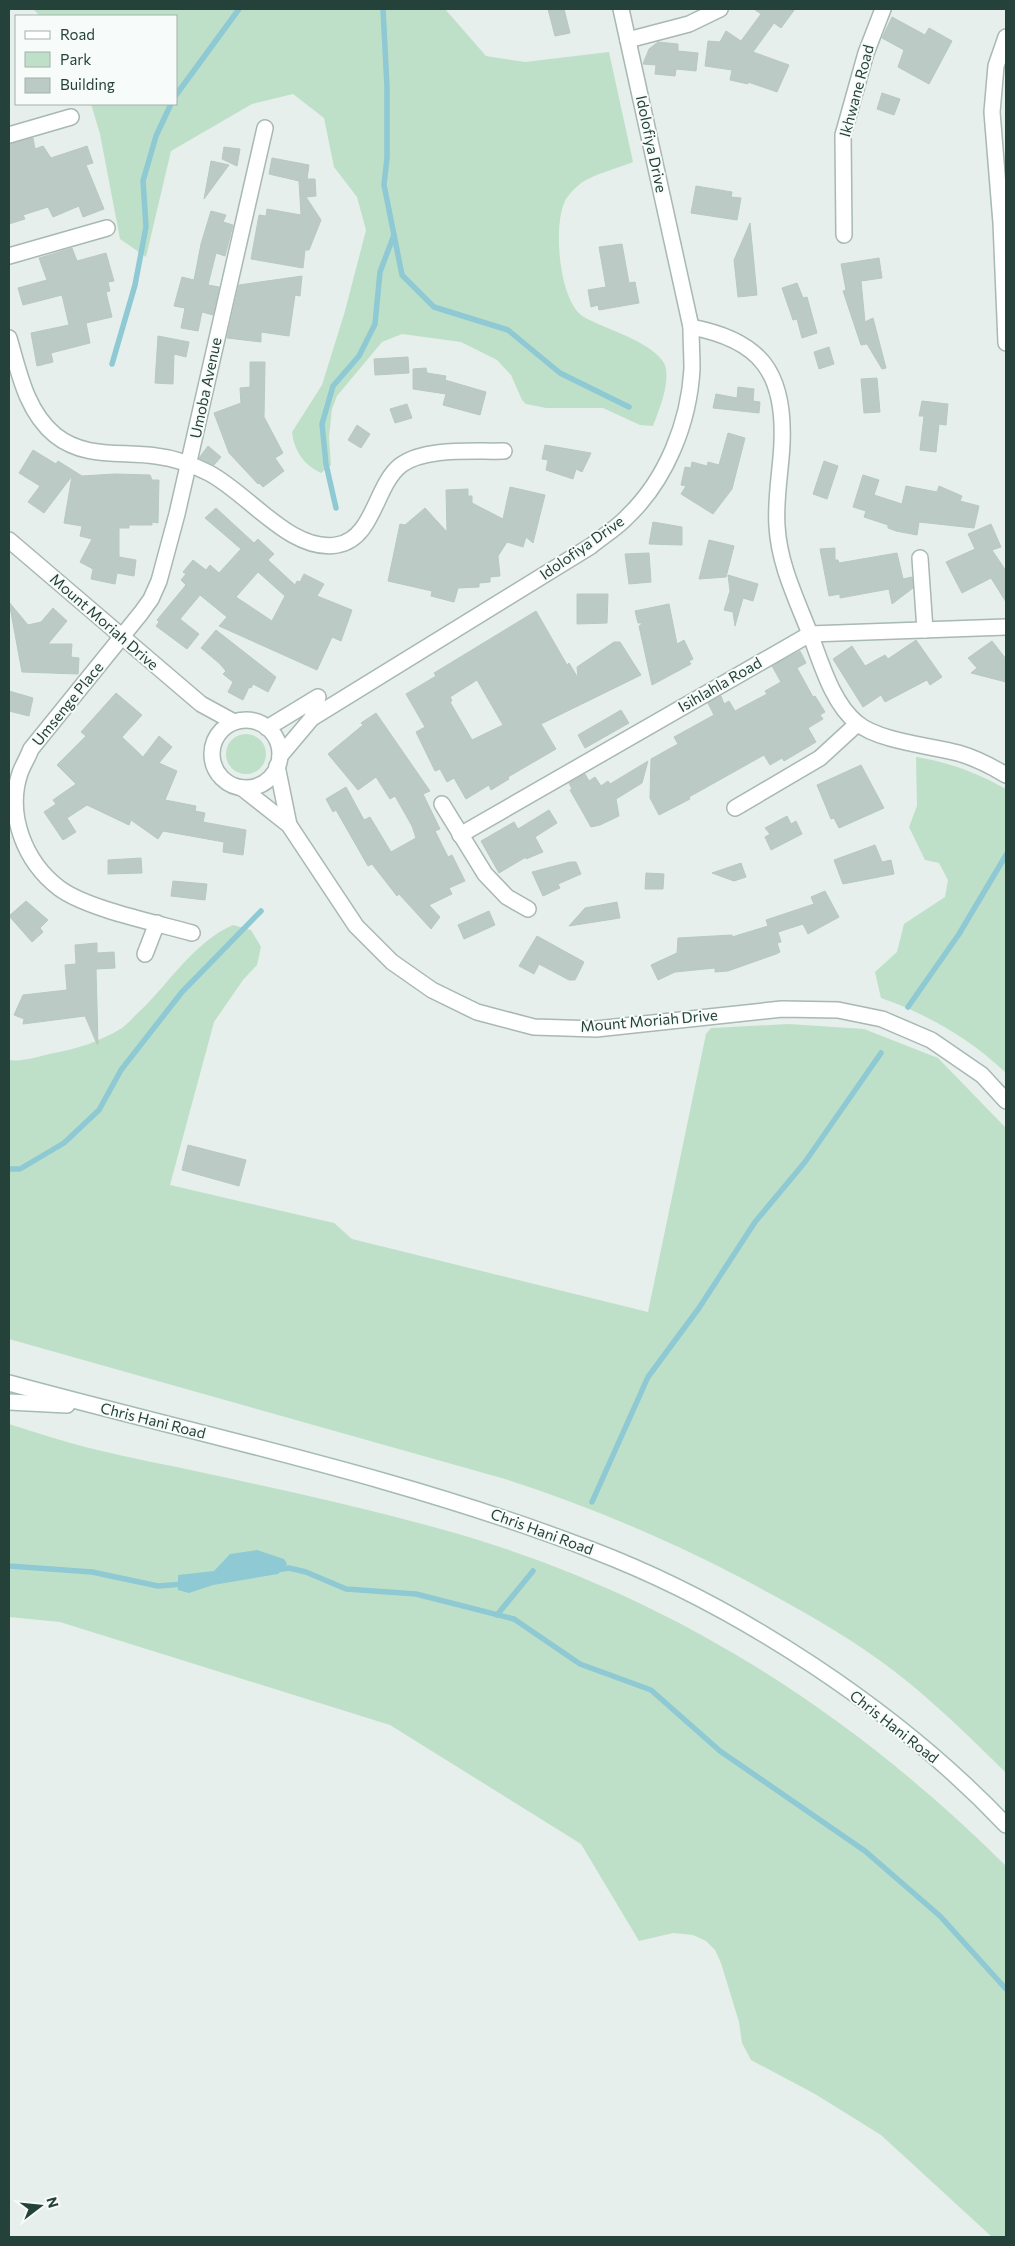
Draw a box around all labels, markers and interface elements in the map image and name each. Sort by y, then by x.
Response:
legend [15,15,178,105]
text: Road [60,25,95,43]
street label: Ikhwane Road [835,43,877,139]
text: Park [60,50,91,68]
text: Building [60,75,115,93]
street label: Idolofiya Drive [633,94,671,194]
street label: Umoba Avenue [186,336,225,440]
street label: Idolofiya Drive [536,511,627,583]
street label: Mount Moriah Drive [47,569,163,673]
street label: Isihlahla Road [675,653,764,715]
street label: Umsenge Place [28,658,107,749]
street label: Mount Moriah Drive [579,1005,718,1035]
street label: Chris Hani Road [99,1398,208,1442]
street label: Chris Hani Road [489,1504,596,1558]
street label: Chris Hani Road [847,1686,943,1767]
north arrow [15,2181,65,2231]
text: N [43,2195,63,2210]

